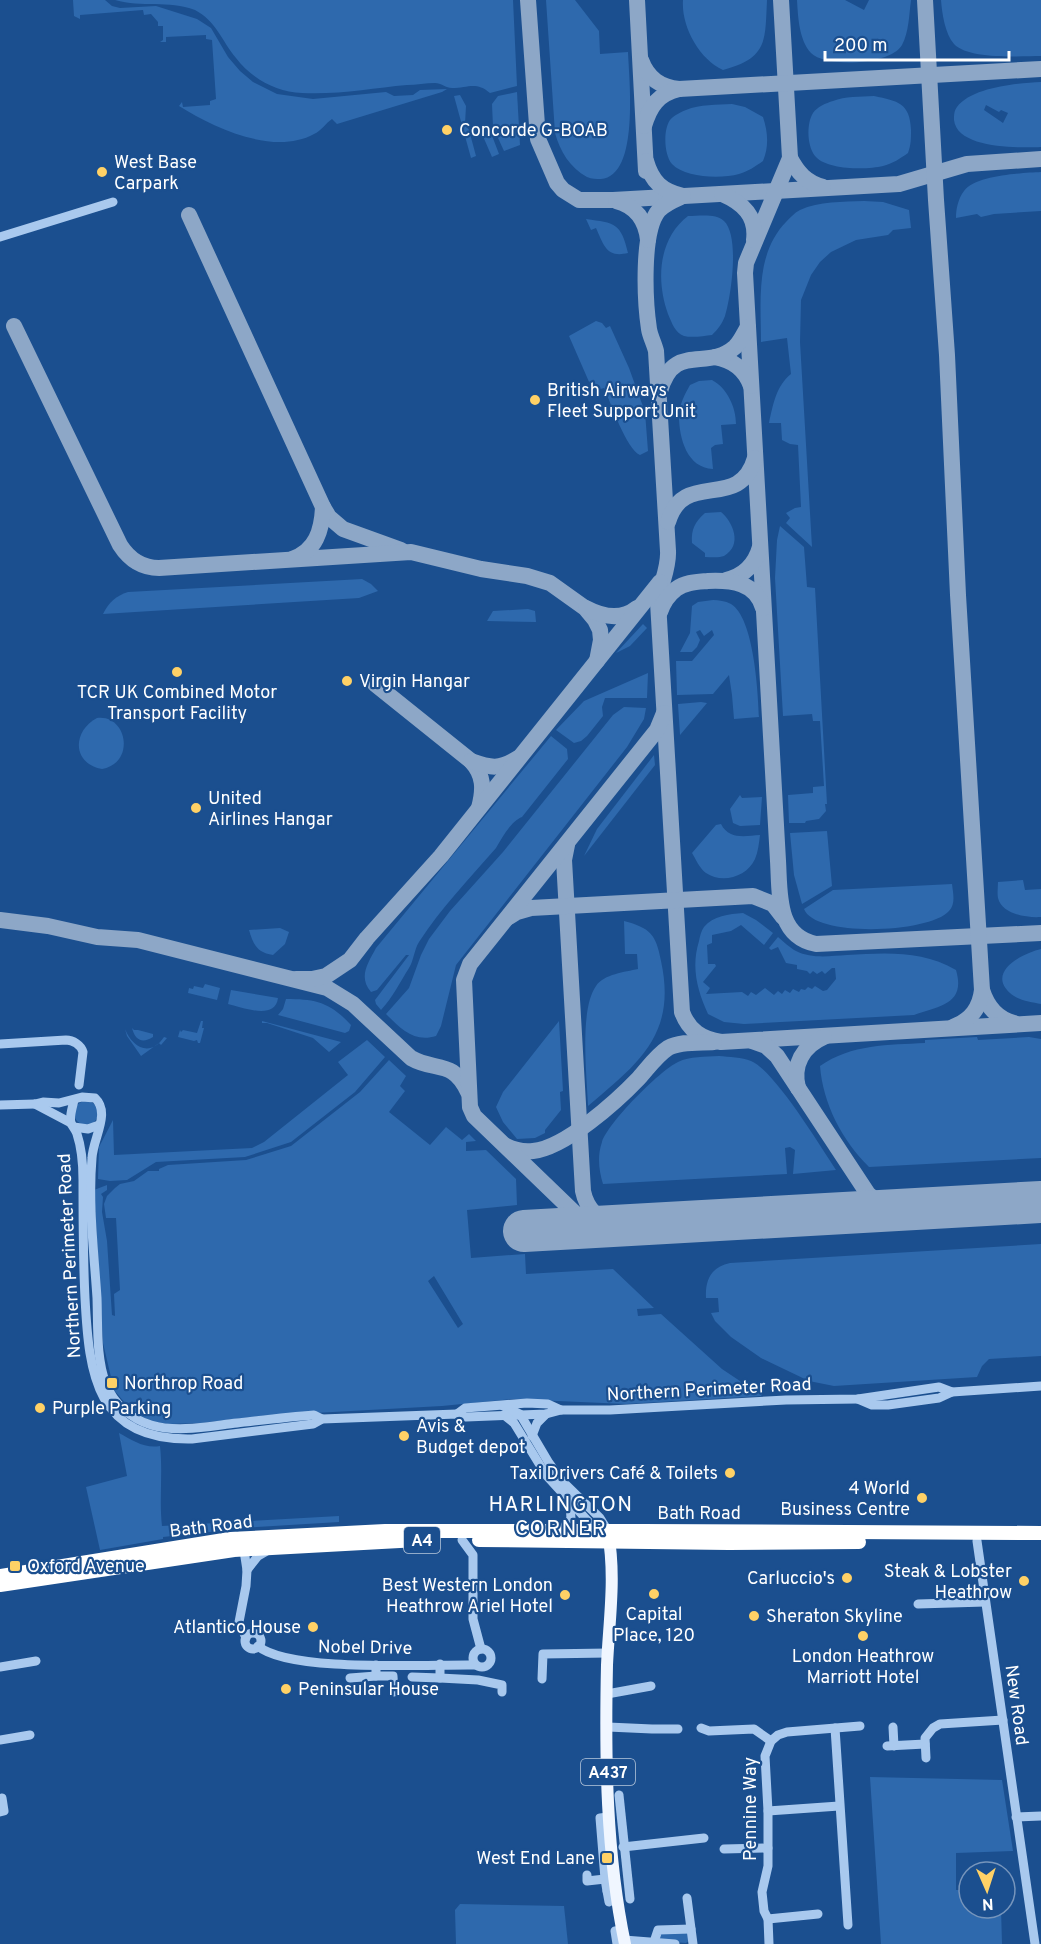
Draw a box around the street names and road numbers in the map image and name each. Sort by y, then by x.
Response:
street label: Northern Perimeter Road [54,1153,87,1359]
street label: Northern Perimeter Road [606,1374,812,1407]
street label: Bath Road [657,1503,741,1526]
street label: Bath Road [168,1511,254,1544]
road number: A4 [404,1527,440,1553]
street label: Nobel Drive [318,1636,412,1661]
street label: New Road [998,1663,1033,1747]
street label: Pennine Way [740,1757,763,1861]
road number: A437 [581,1759,635,1785]

